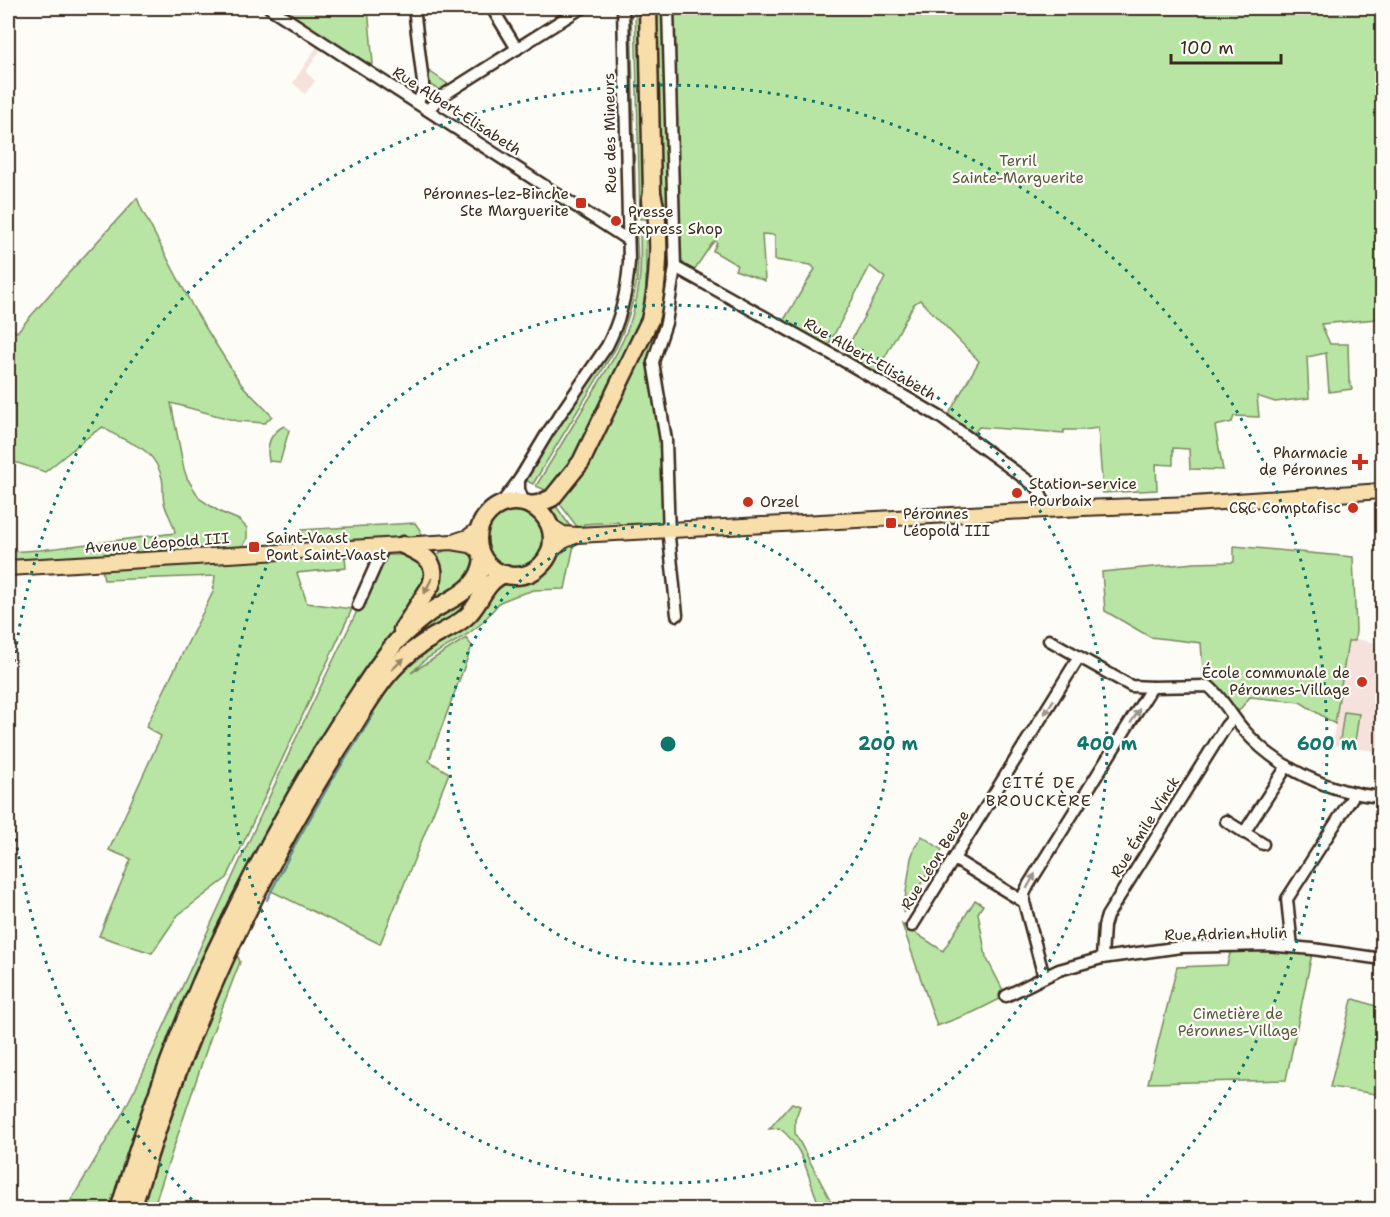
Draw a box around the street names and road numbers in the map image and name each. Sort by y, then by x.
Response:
street label: Rue Albert-Elisabeth [389,62,525,160]
street label: Rue des Mineurs [599,72,621,194]
street label: Rue Albert-Elisabeth [800,313,940,405]
street label: Avenue Léopold III [84,528,230,558]
street label: Rue Émile Vinck [1105,772,1184,881]
street label: Rue Léon Beuze [896,806,974,914]
street label: Rue Adrien Hulin [1164,923,1288,945]

